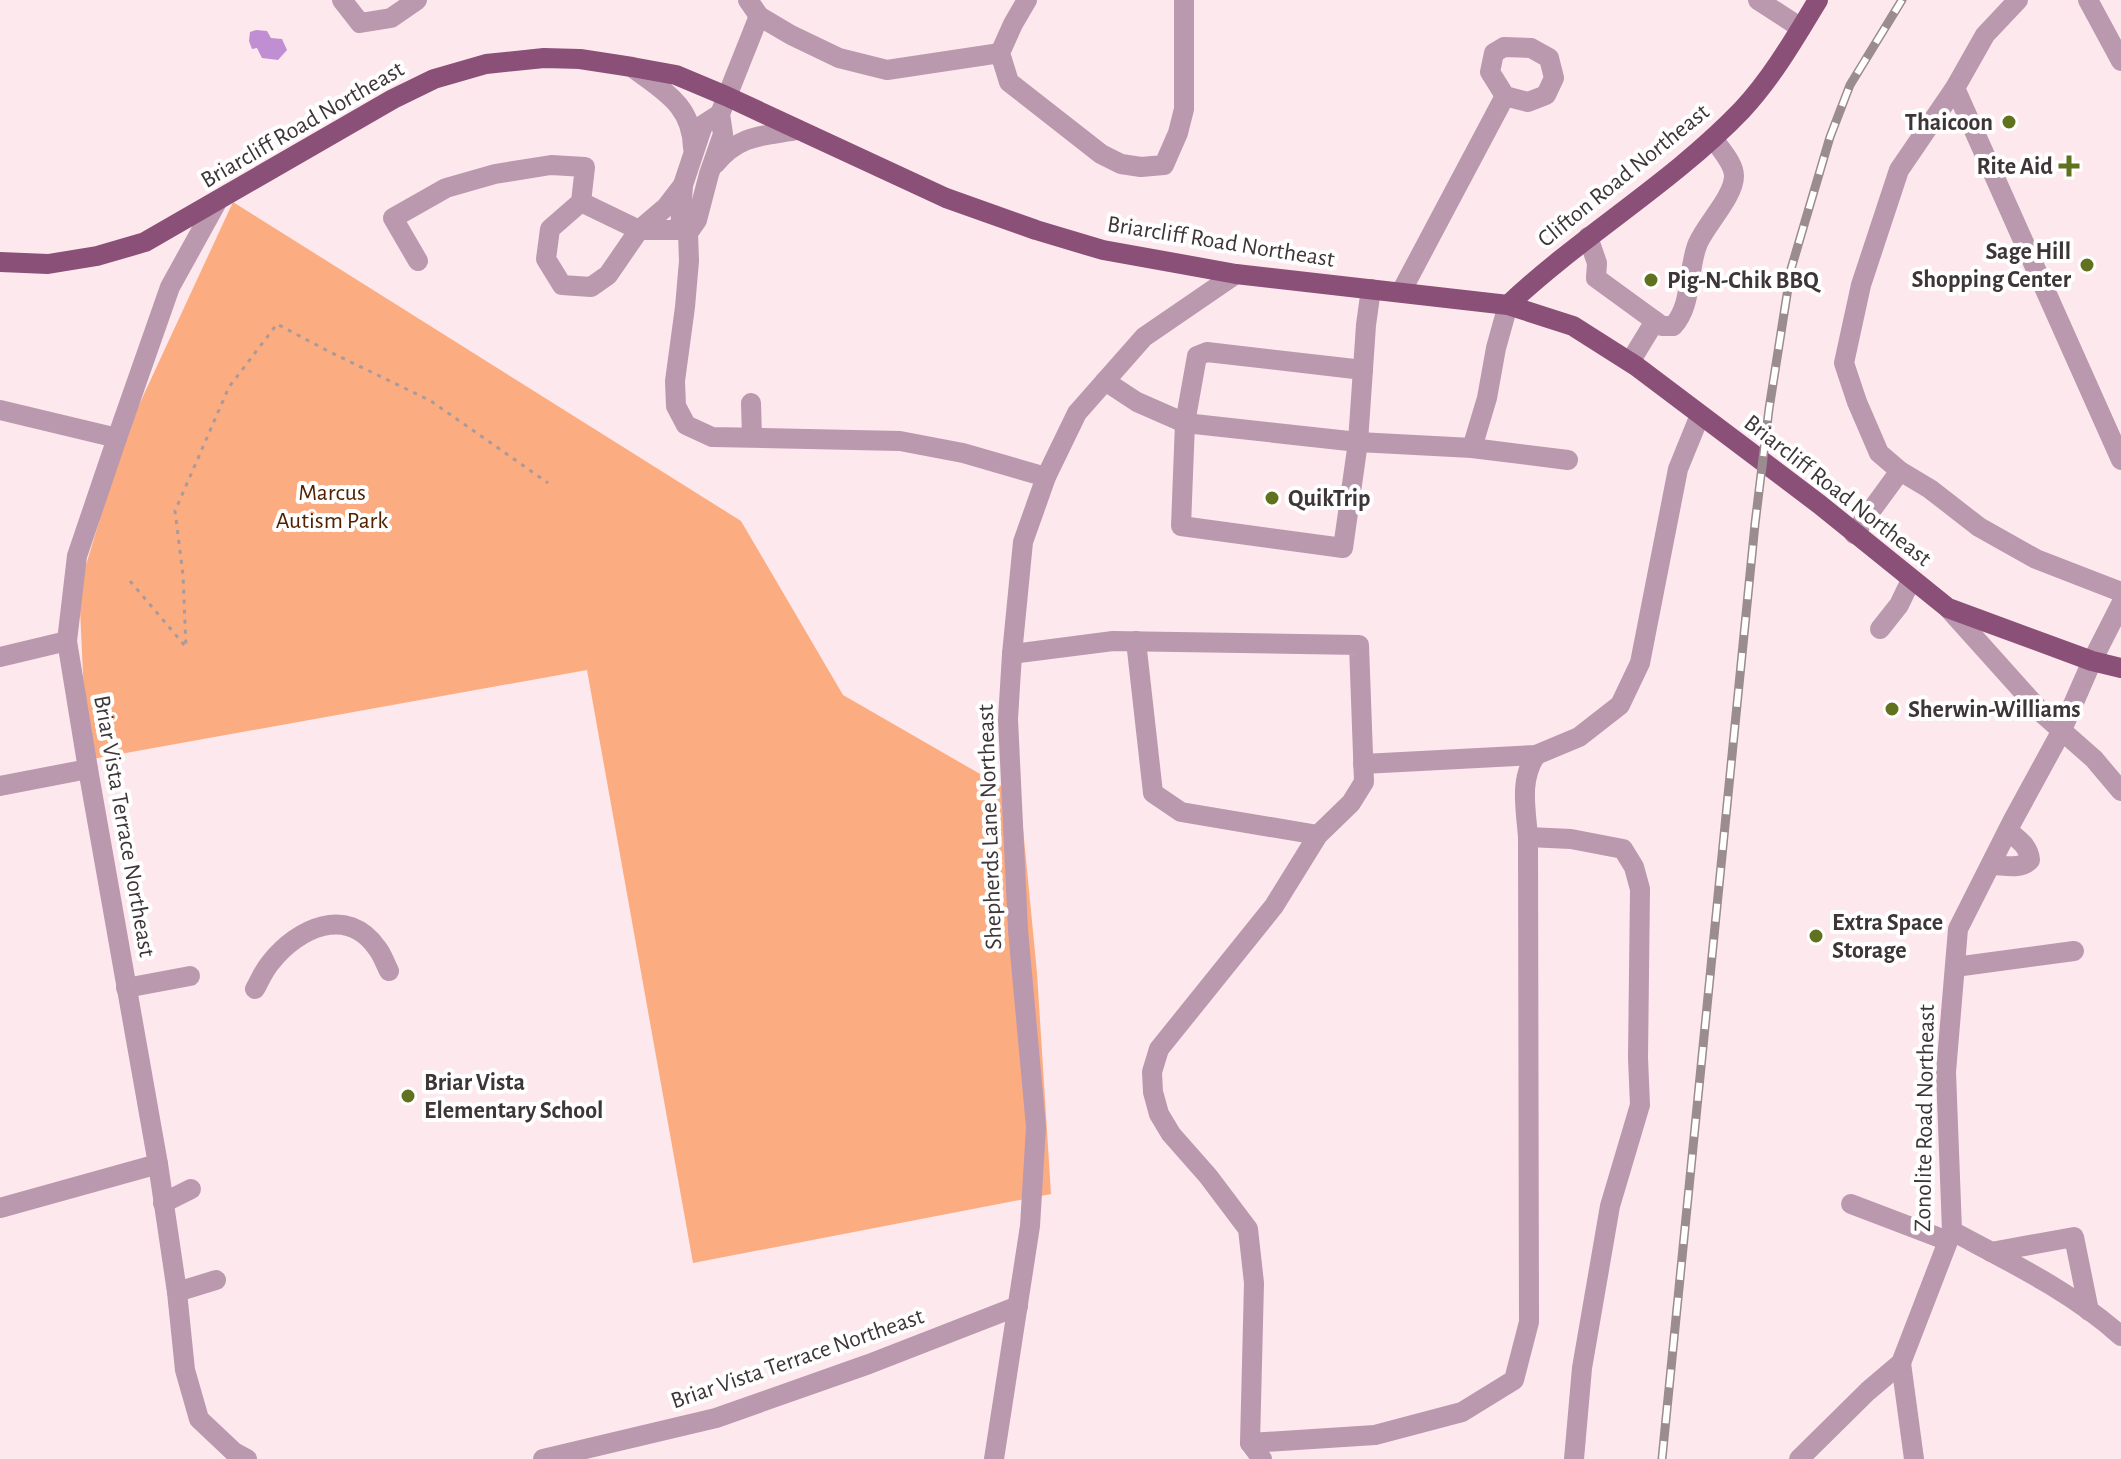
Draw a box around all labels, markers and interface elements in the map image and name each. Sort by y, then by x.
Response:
street label: Briarcliff Road Northeast [197,57,408,193]
street label: Clifton Road Northeast [1533,99,1714,252]
place label: Thaicoon [1905,111,1993,135]
marker: Thaicoon [2000,113,2018,131]
place label: Rite Aid [1976,155,2053,179]
marker: Rite Aid [2060,157,2078,175]
street label: Briarcliff Road Northeast [1105,212,1337,272]
place label: Sage Hill Shopping Center [1911,240,2072,292]
marker: Sage Hill Shopping Center [2078,256,2096,274]
place label: Pig-N-Chik BBQ [1667,269,1821,293]
marker: Pig-N-Chik BBQ [1642,271,1660,289]
street label: Briarcliff Road Northeast [1739,411,1936,571]
park label: Marcus Autism Park [276,481,388,533]
place label: QuikTrip [1288,487,1370,511]
marker: QuikTrip [1263,489,1281,507]
street label: Briar Vista Terrace Northeast [89,693,159,959]
place label: Sherwin-Williams [1908,698,2081,722]
marker: Sherwin-Williams [1883,700,1901,718]
street label: Shepherds Lane Northeast [974,703,1006,950]
place label: Extra Space Storage [1832,911,1943,963]
marker: Extra Space Storage [1807,927,1825,945]
street label: Zonolite Road Northeast [1911,1004,1939,1232]
place label: Briar Vista Elementary School [424,1071,603,1123]
marker: Briar Vista Elementary School [399,1087,417,1105]
street label: Briar Vista Terrace Northeast [668,1304,927,1414]

